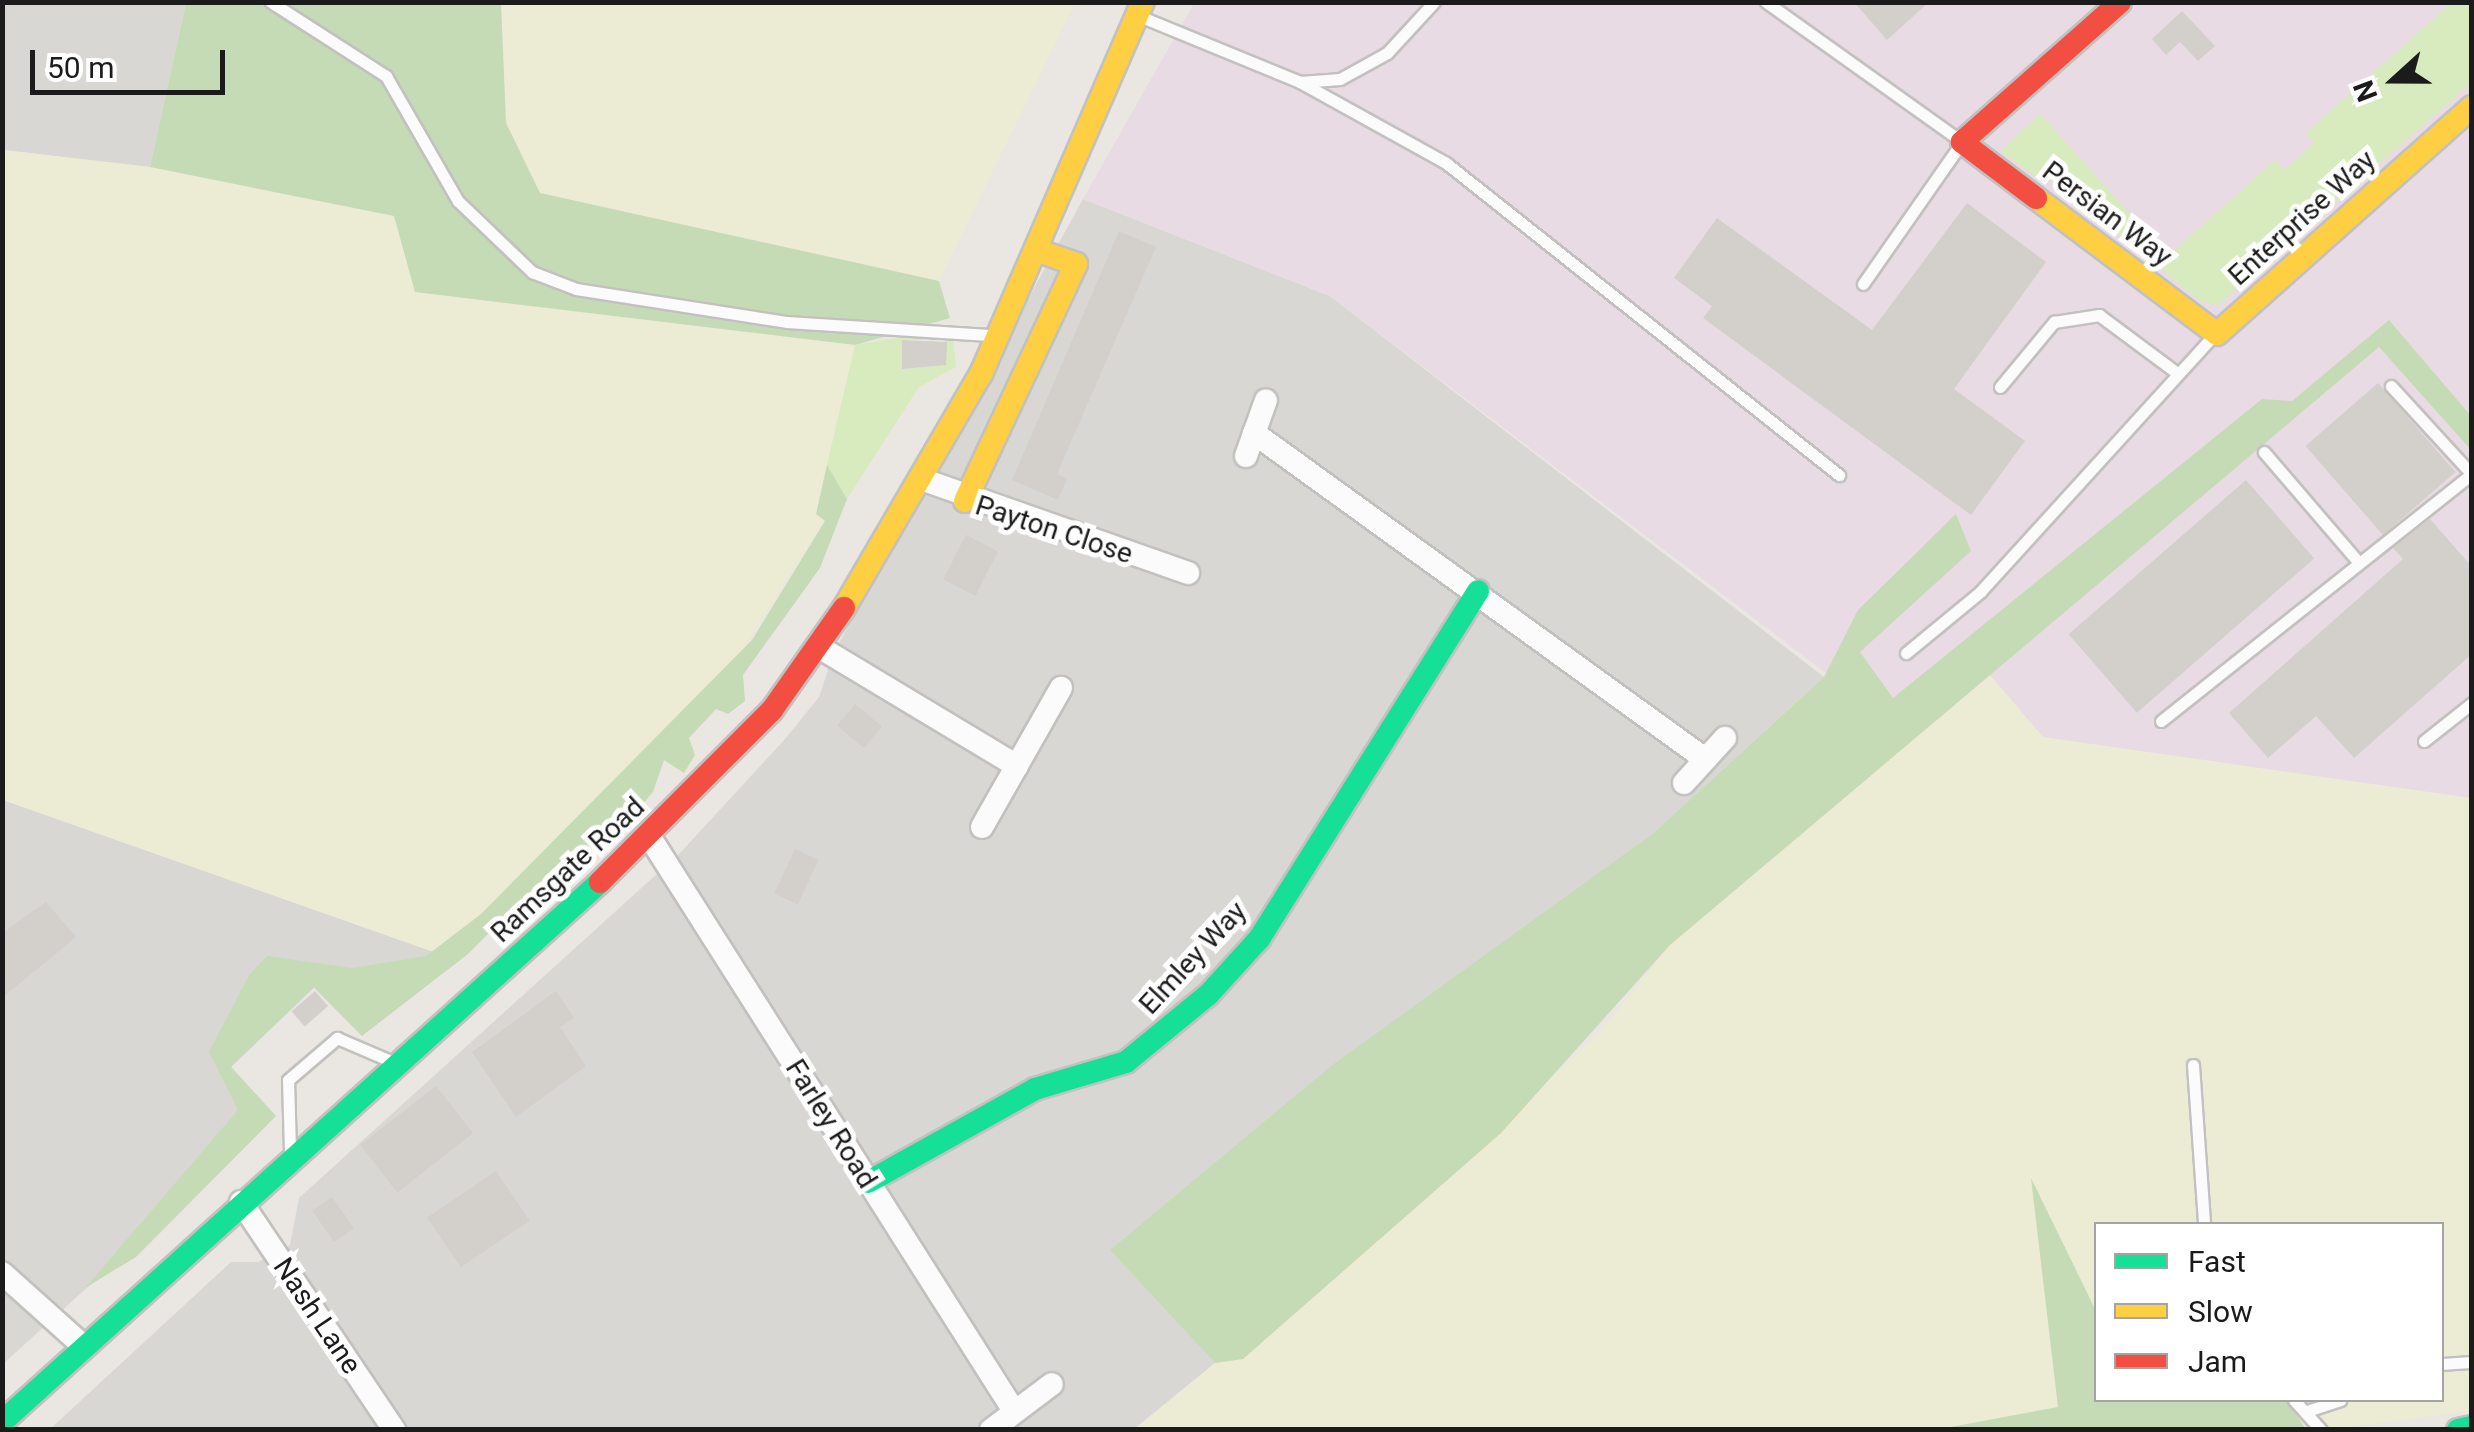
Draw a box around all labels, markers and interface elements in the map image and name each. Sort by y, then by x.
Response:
scale bar [35,30,230,92]
north arrow [2344,30,2444,130]
text: 50 m [47,50,114,85]
text: N [2347,76,2384,106]
street label: Enterprise Way [2222,143,2382,293]
street label: Persian Way [2036,154,2178,274]
street label: Payton Close [971,489,1137,571]
street label: Ramsgate Road [484,790,652,950]
street label: Elmley Way [1132,895,1254,1021]
street label: Farley Road [778,1053,884,1195]
legend [2094,1222,2444,1402]
text: Fast [2188,1244,2246,1279]
street label: Nash Lane [266,1252,368,1380]
text: Slow [2188,1294,2253,1329]
text: Jam [2188,1344,2247,1379]

